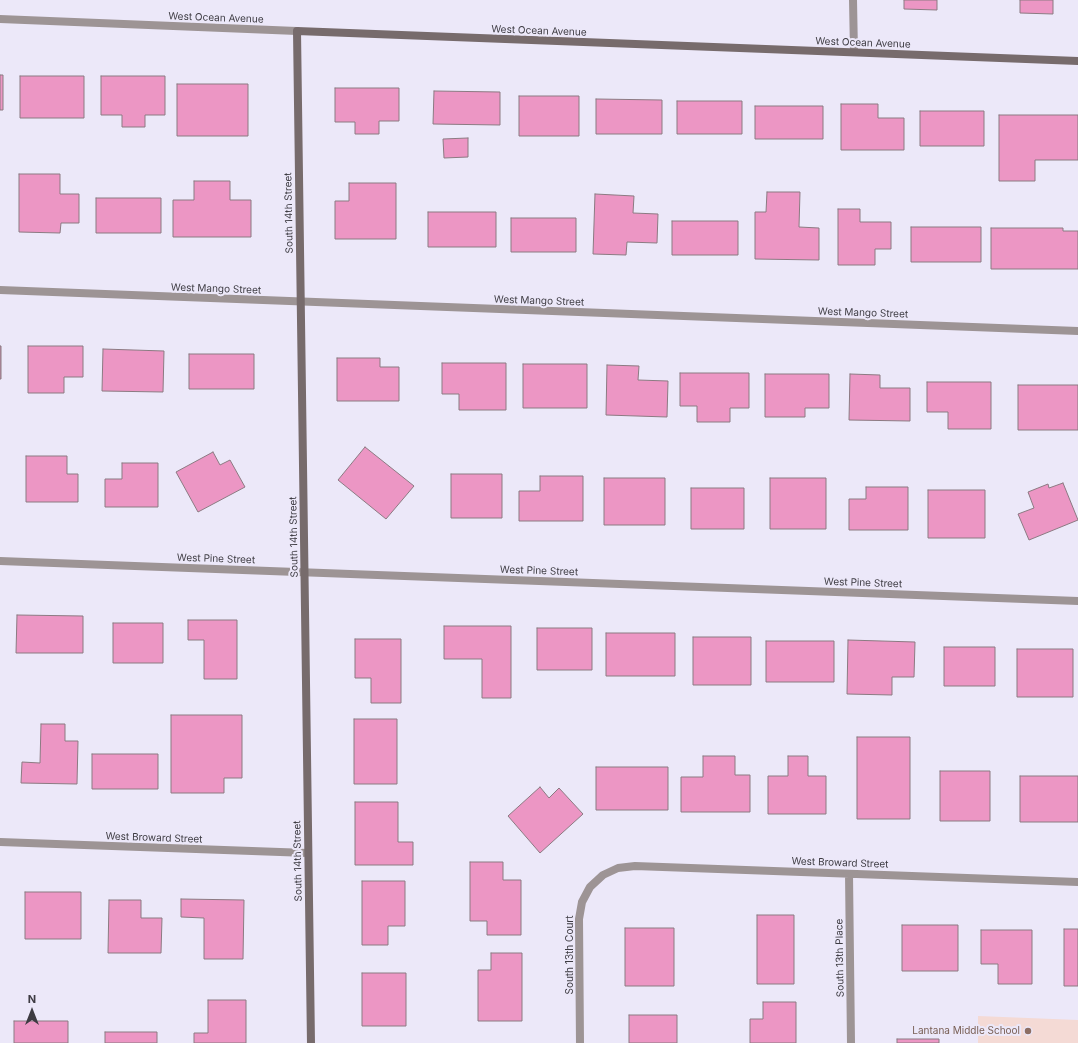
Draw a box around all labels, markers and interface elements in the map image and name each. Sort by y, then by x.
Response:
street label: West Ocean Avenue [168,10,264,26]
street label: West Ocean Avenue [491,23,587,39]
street label: West Ocean Avenue [815,35,911,51]
street label: South 14th Street [282,172,296,254]
street label: West Mango Street [171,281,261,297]
street label: West Mango Street [494,293,584,309]
street label: West Mango Street [818,305,908,321]
street label: South 14th Street [287,496,301,578]
street label: West Pine Street [177,552,255,566]
street label: West Pine Street [500,564,578,578]
street label: West Pine Street [824,576,902,590]
street label: South 14th Street [291,820,305,902]
street label: West Broward Street [105,830,203,846]
street label: West Broward Street [791,855,889,871]
street label: South 13th Court [564,916,576,994]
street label: South 13th Place [833,919,847,997]
north arrow [12,991,52,1031]
text: N [28,992,36,1006]
place label: Lantana Middle School [912,1025,1020,1037]
marker: Lantana Middle School [1023,1026,1033,1036]

